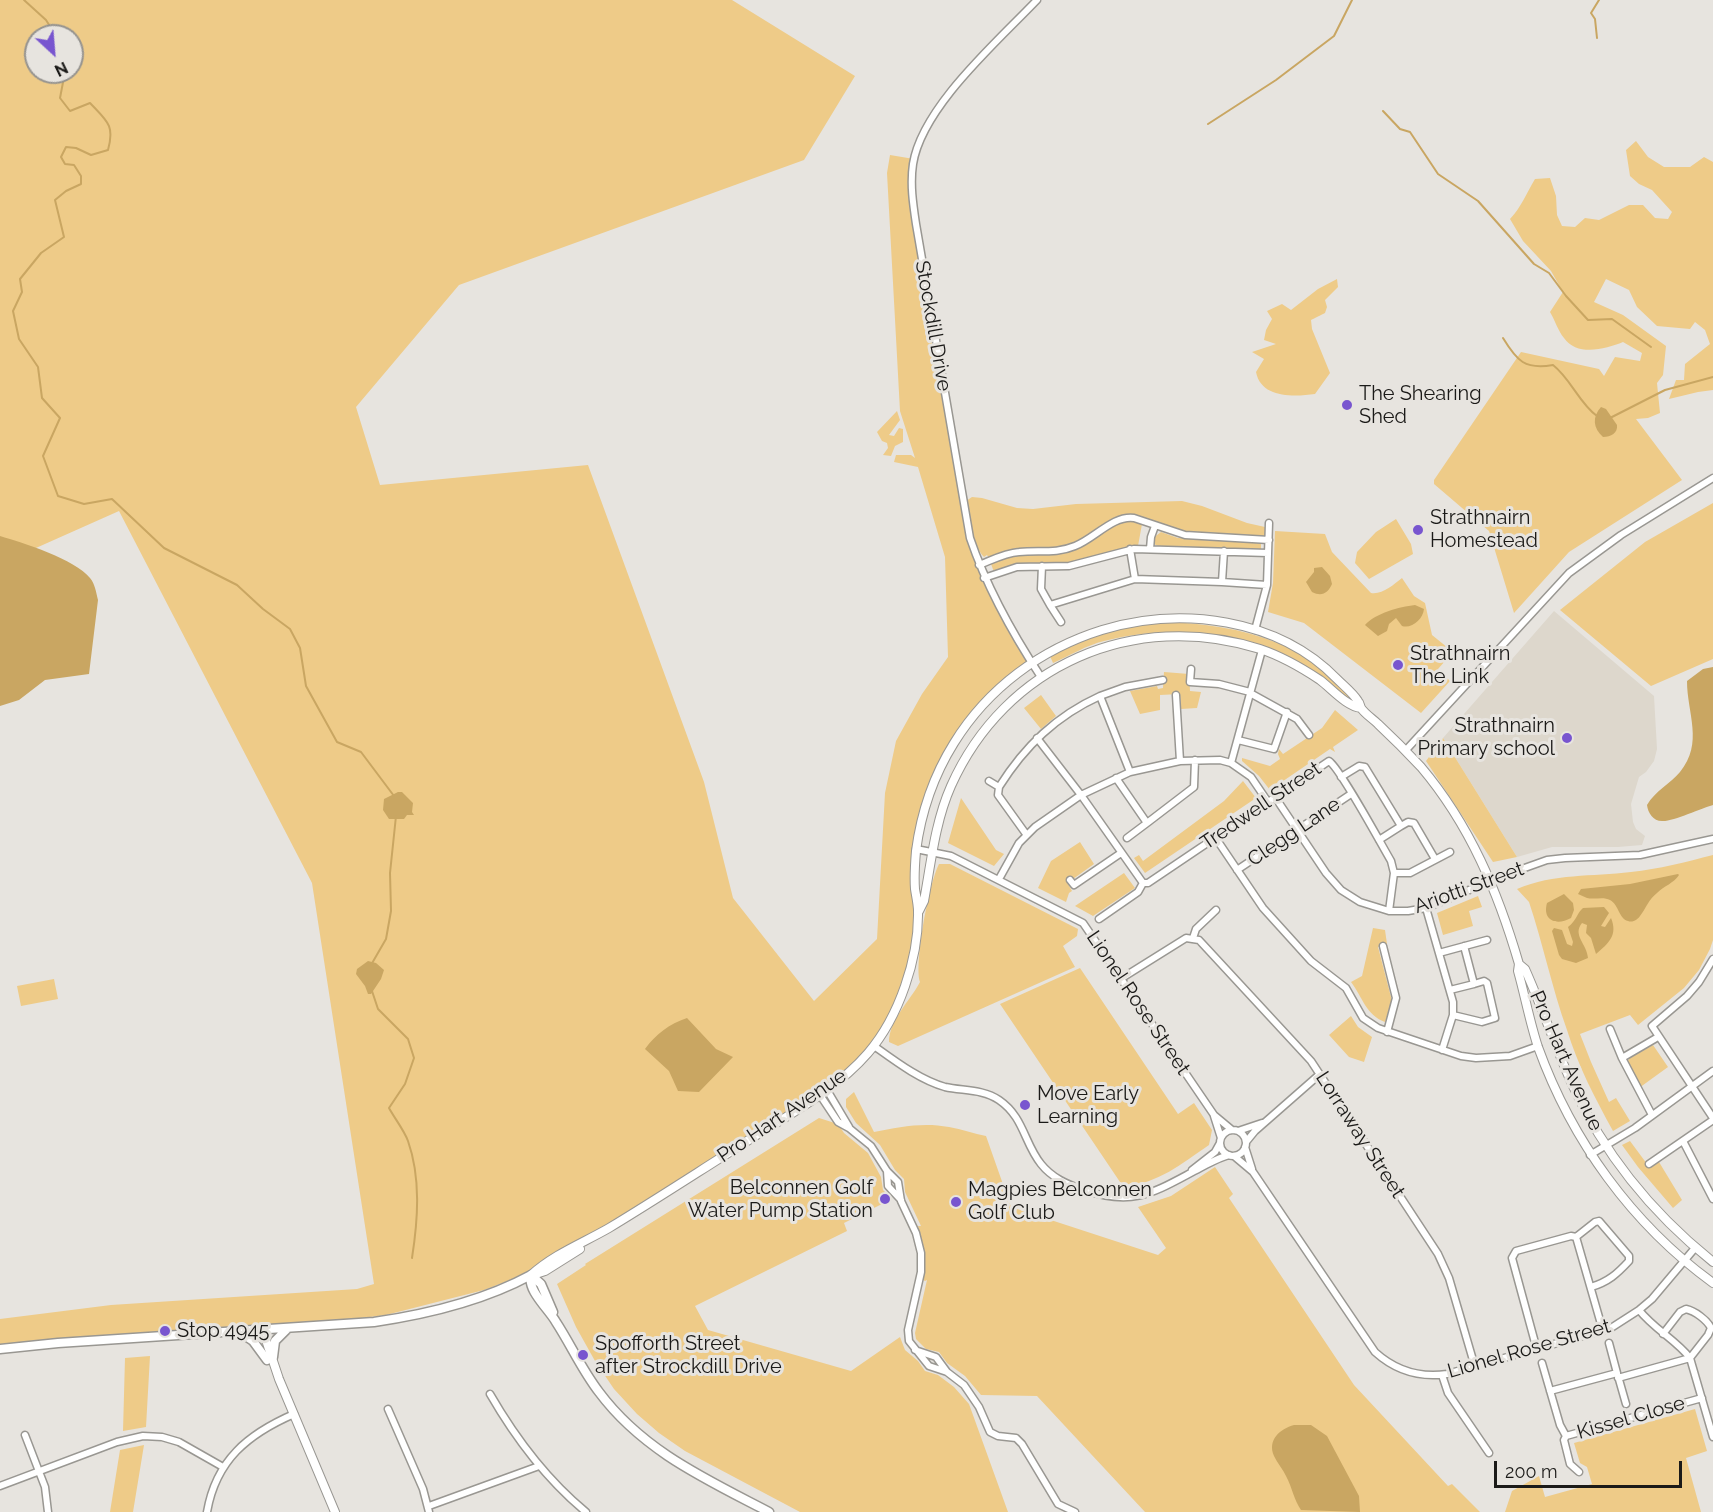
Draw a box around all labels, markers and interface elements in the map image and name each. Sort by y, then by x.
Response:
north arrow [24,24,84,84]
text: N [52,58,71,80]
street label: Stockdill Drive [910,259,956,393]
place label: The Shearing Shed [1359,382,1482,429]
marker: The Shearing Shed [1340,398,1354,412]
place label: Strathnairn Homestead [1430,506,1538,553]
marker: Strathnairn Homestead [1411,523,1425,537]
place label: Strathnairn The Link [1410,642,1510,689]
marker: Strathnairn The Link [1391,658,1405,672]
place label: Strathnairn Primary school [1417,714,1555,761]
marker: Strathnairn Primary school [1560,731,1574,745]
street label: Tredwell Street [1196,757,1326,855]
street label: Clegg Lane [1243,792,1345,872]
street label: Ariotti Street [1411,857,1527,919]
street label: Lionel Rose Street [1081,926,1195,1080]
street label: Pro Hart Avenue [1524,987,1608,1135]
street label: Pro Hart Avenue [713,1064,851,1168]
street label: Lorraway Street [1310,1067,1410,1203]
place label: Move Early Learning [1037,1082,1139,1129]
marker: Move Early Learning [1018,1098,1032,1112]
place label: Belconnen Golf Water Pump Station [688,1176,873,1223]
place label: Magpies Belconnen Golf Club [968,1178,1152,1225]
marker: Belconnen Golf Water Pump Station [878,1192,892,1206]
marker: Magpies Belconnen Golf Club [949,1195,963,1209]
street label: Lionel Rose Street [1445,1314,1613,1384]
place label: Stop 4945 [177,1319,269,1343]
marker: Stop 4945 [158,1324,172,1338]
place label: Spofforth Street after Strockdill Drive [595,1332,782,1379]
marker: Spofforth Street after Strockdill Drive [576,1348,590,1362]
street label: Kissel Close [1574,1391,1688,1445]
scale bar [1497,1449,1684,1487]
text: 200 m [1505,1461,1558,1482]

